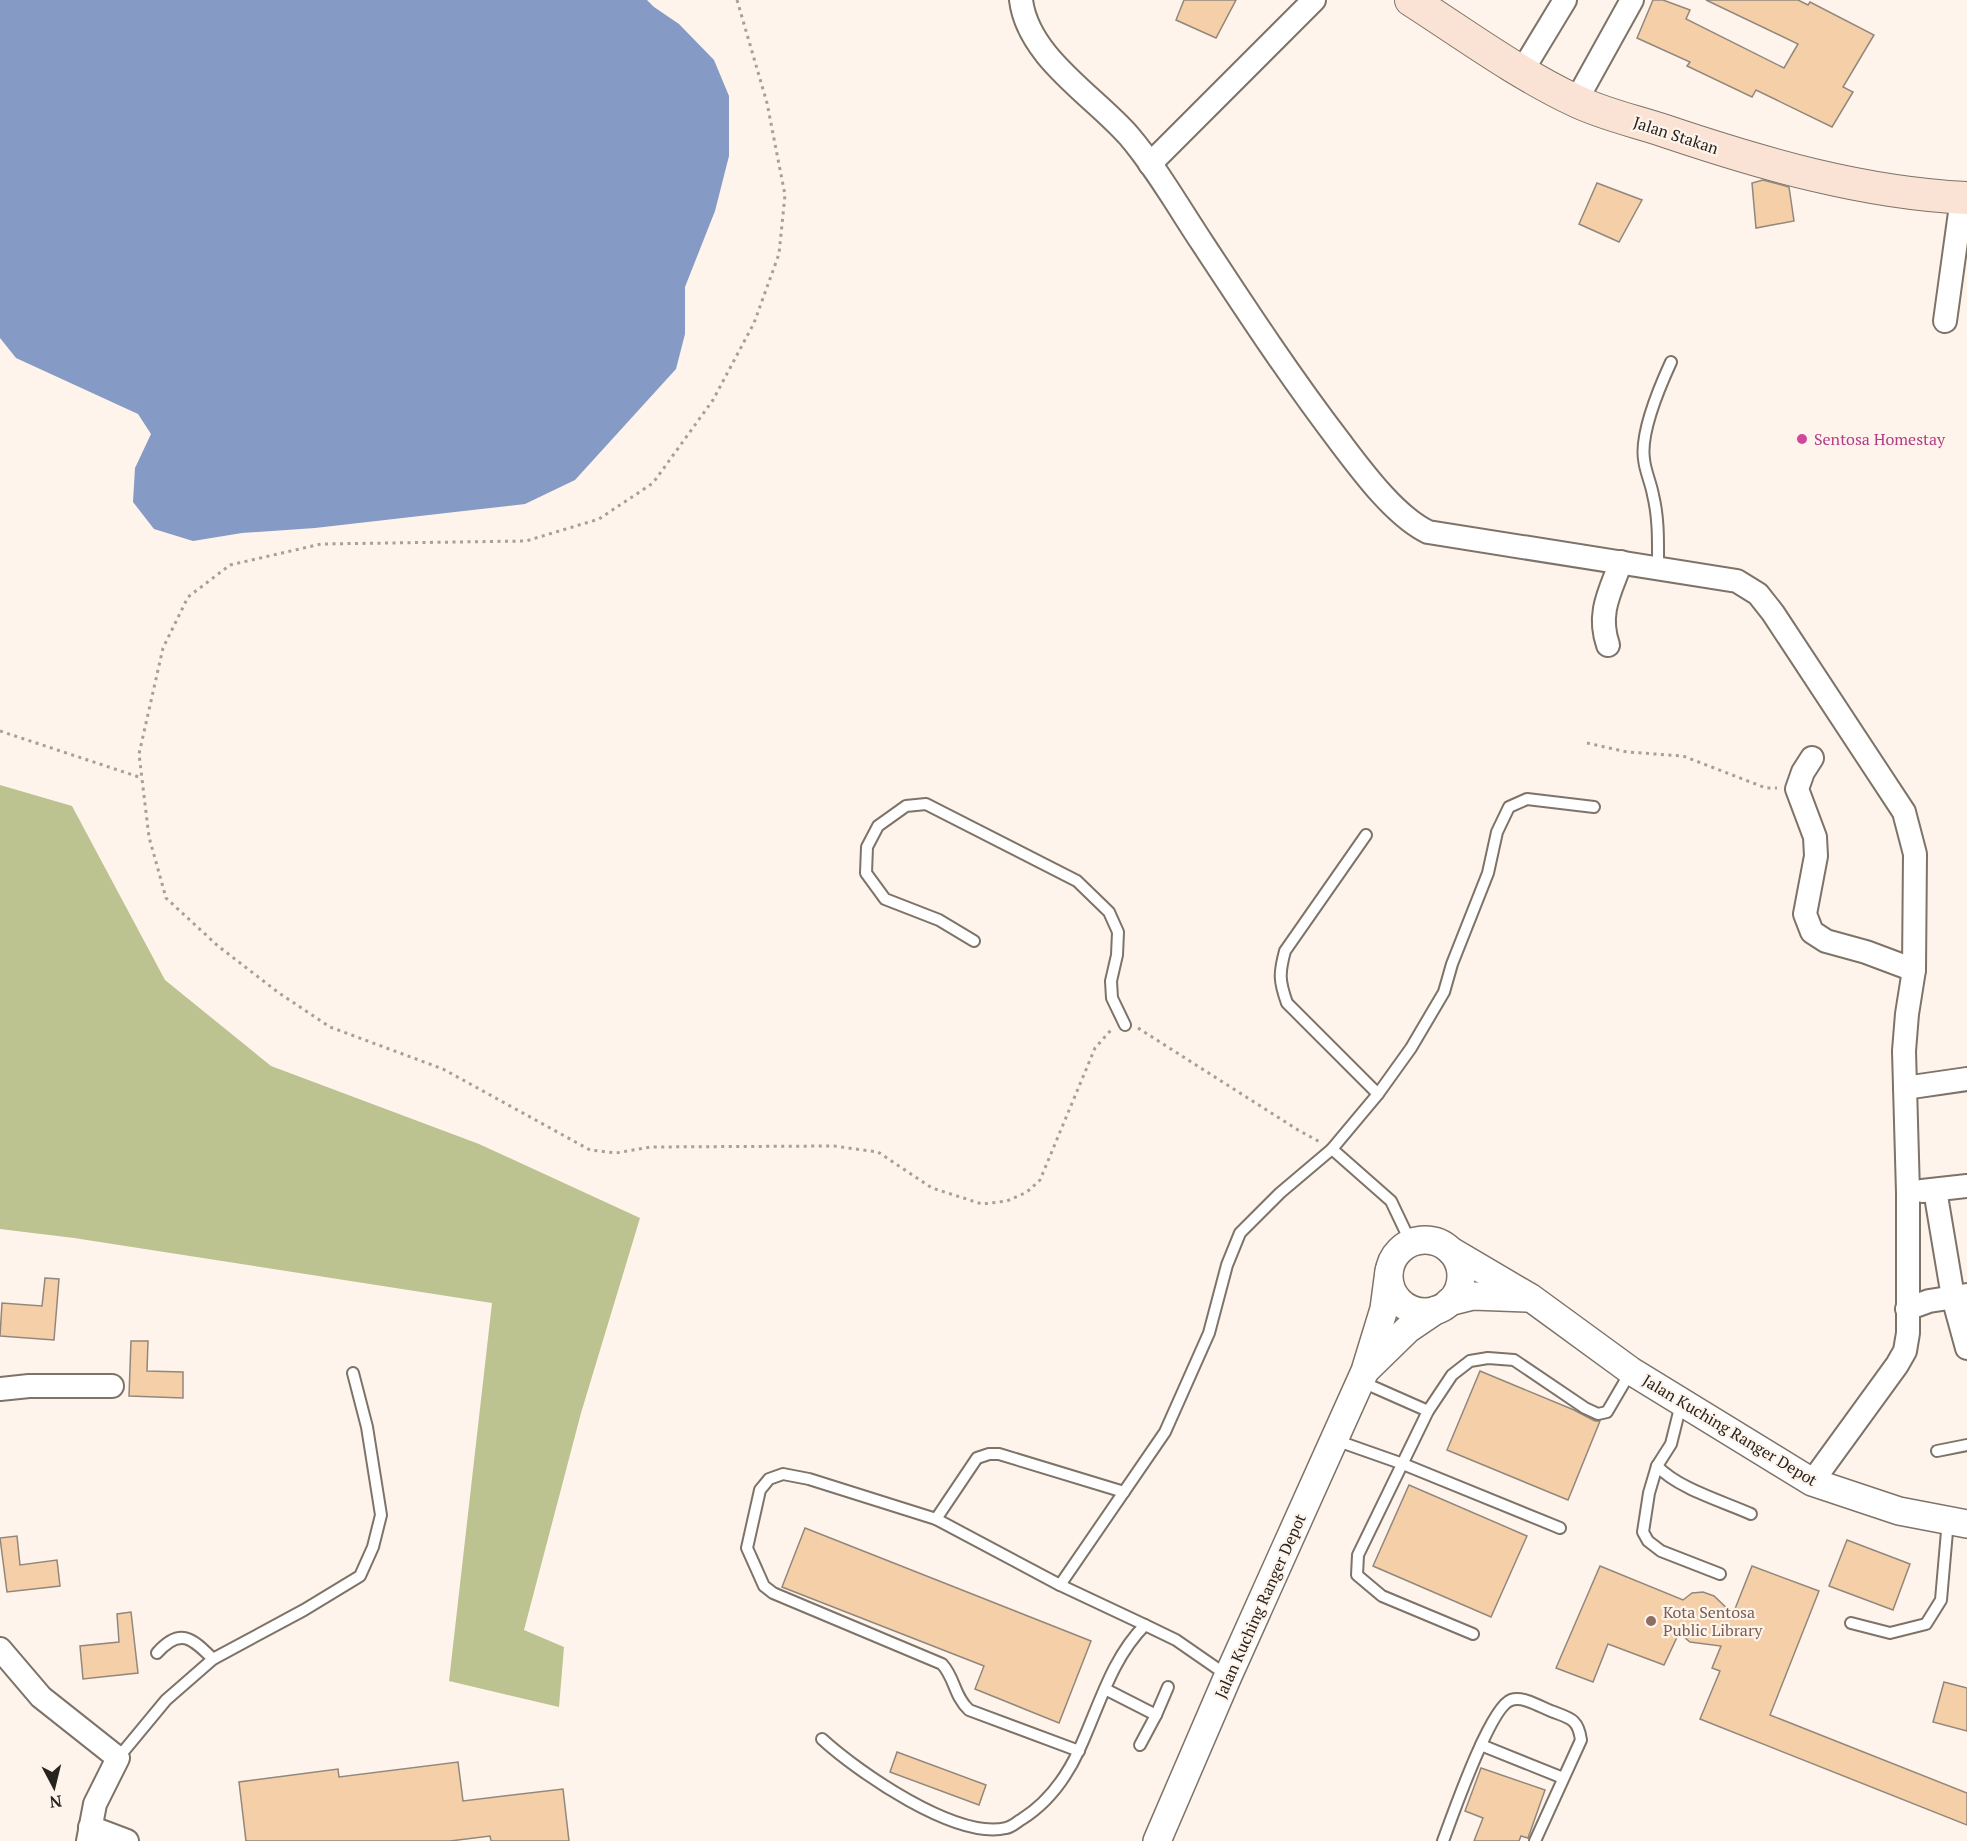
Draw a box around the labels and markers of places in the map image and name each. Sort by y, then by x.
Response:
place label: Sentosa Homestay [1814,428,1946,450]
marker: Sentosa Homestay [1795,432,1809,446]
place label: Kota Sentosa Public Library [1663,1601,1763,1641]
marker: Kota Sentosa Public Library [1644,1614,1658,1628]

